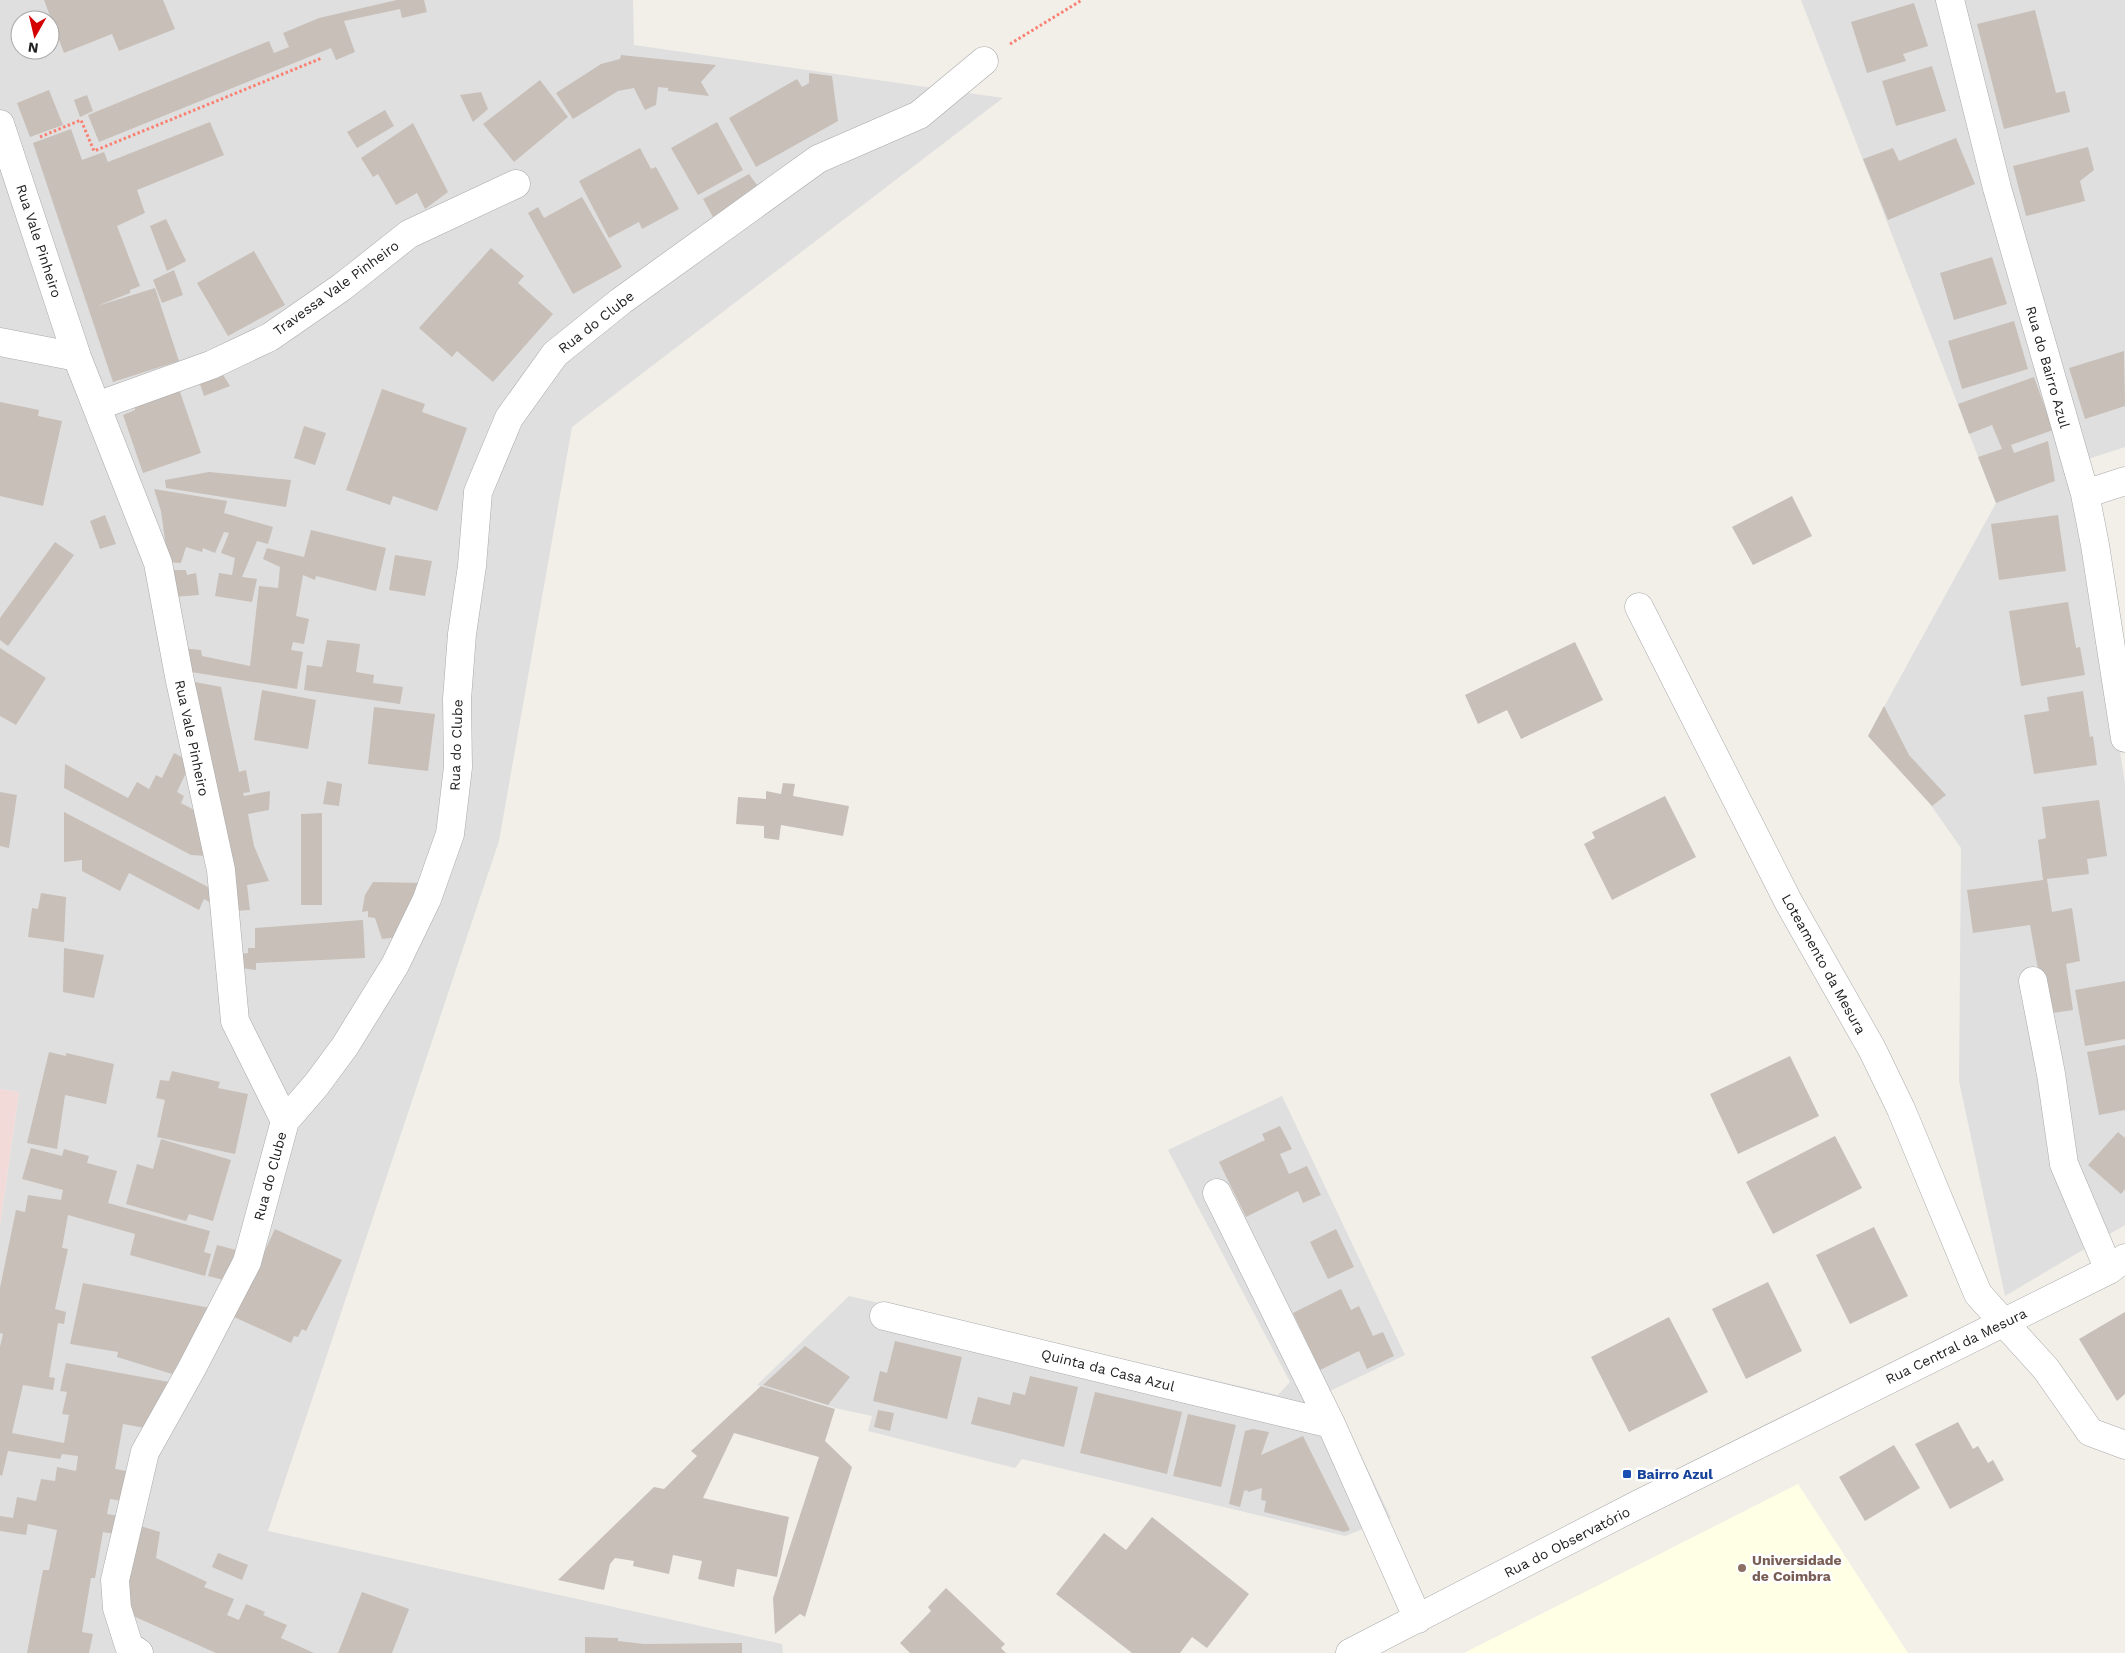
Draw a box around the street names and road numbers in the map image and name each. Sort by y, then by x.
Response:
street label: Rua Vale Pinheiro [13,182,65,300]
street label: Travessa Vale Pinheiro [270,237,402,339]
street label: Rua do Clube [555,288,637,356]
street label: Rua do Bairro Azul [2023,304,2073,431]
street label: Rua Vale Pinheiro [172,678,212,798]
street label: Rua do Clube [446,699,466,791]
street label: Loteamento da Mesura [1779,891,1869,1037]
street label: Rua do Clube [250,1130,290,1222]
street label: Rua Central da Mesura [1883,1305,2029,1387]
street label: Quinta da Casa Azul [1040,1346,1177,1395]
street label: Rua do Observatório [1501,1503,1633,1581]

